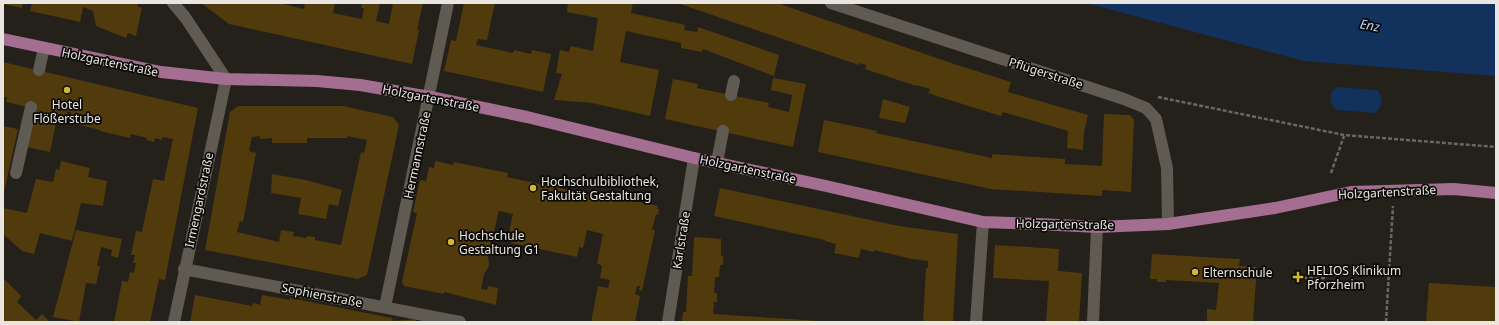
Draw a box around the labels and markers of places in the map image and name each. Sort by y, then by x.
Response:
marker: Hotel Flößerstube [62,85,72,95]
place label: Hotel Flößerstube [33,96,101,127]
place label: Hochschulbibliothek, Fakultät Gestaltung [541,173,659,204]
marker: Hochschulbibliothek, Fakultät Gestaltung [528,183,538,193]
place label: Hochschule Gestaltung G1 [459,227,540,258]
marker: Hochschule Gestaltung G1 [446,237,456,247]
place label: HELIOS Klinikum Pforzheim [1307,262,1401,293]
place label: Elternschule [1203,264,1273,281]
marker: Elternschule [1190,267,1200,277]
marker: HELIOS Klinikum Pforzheim [1292,271,1304,283]

